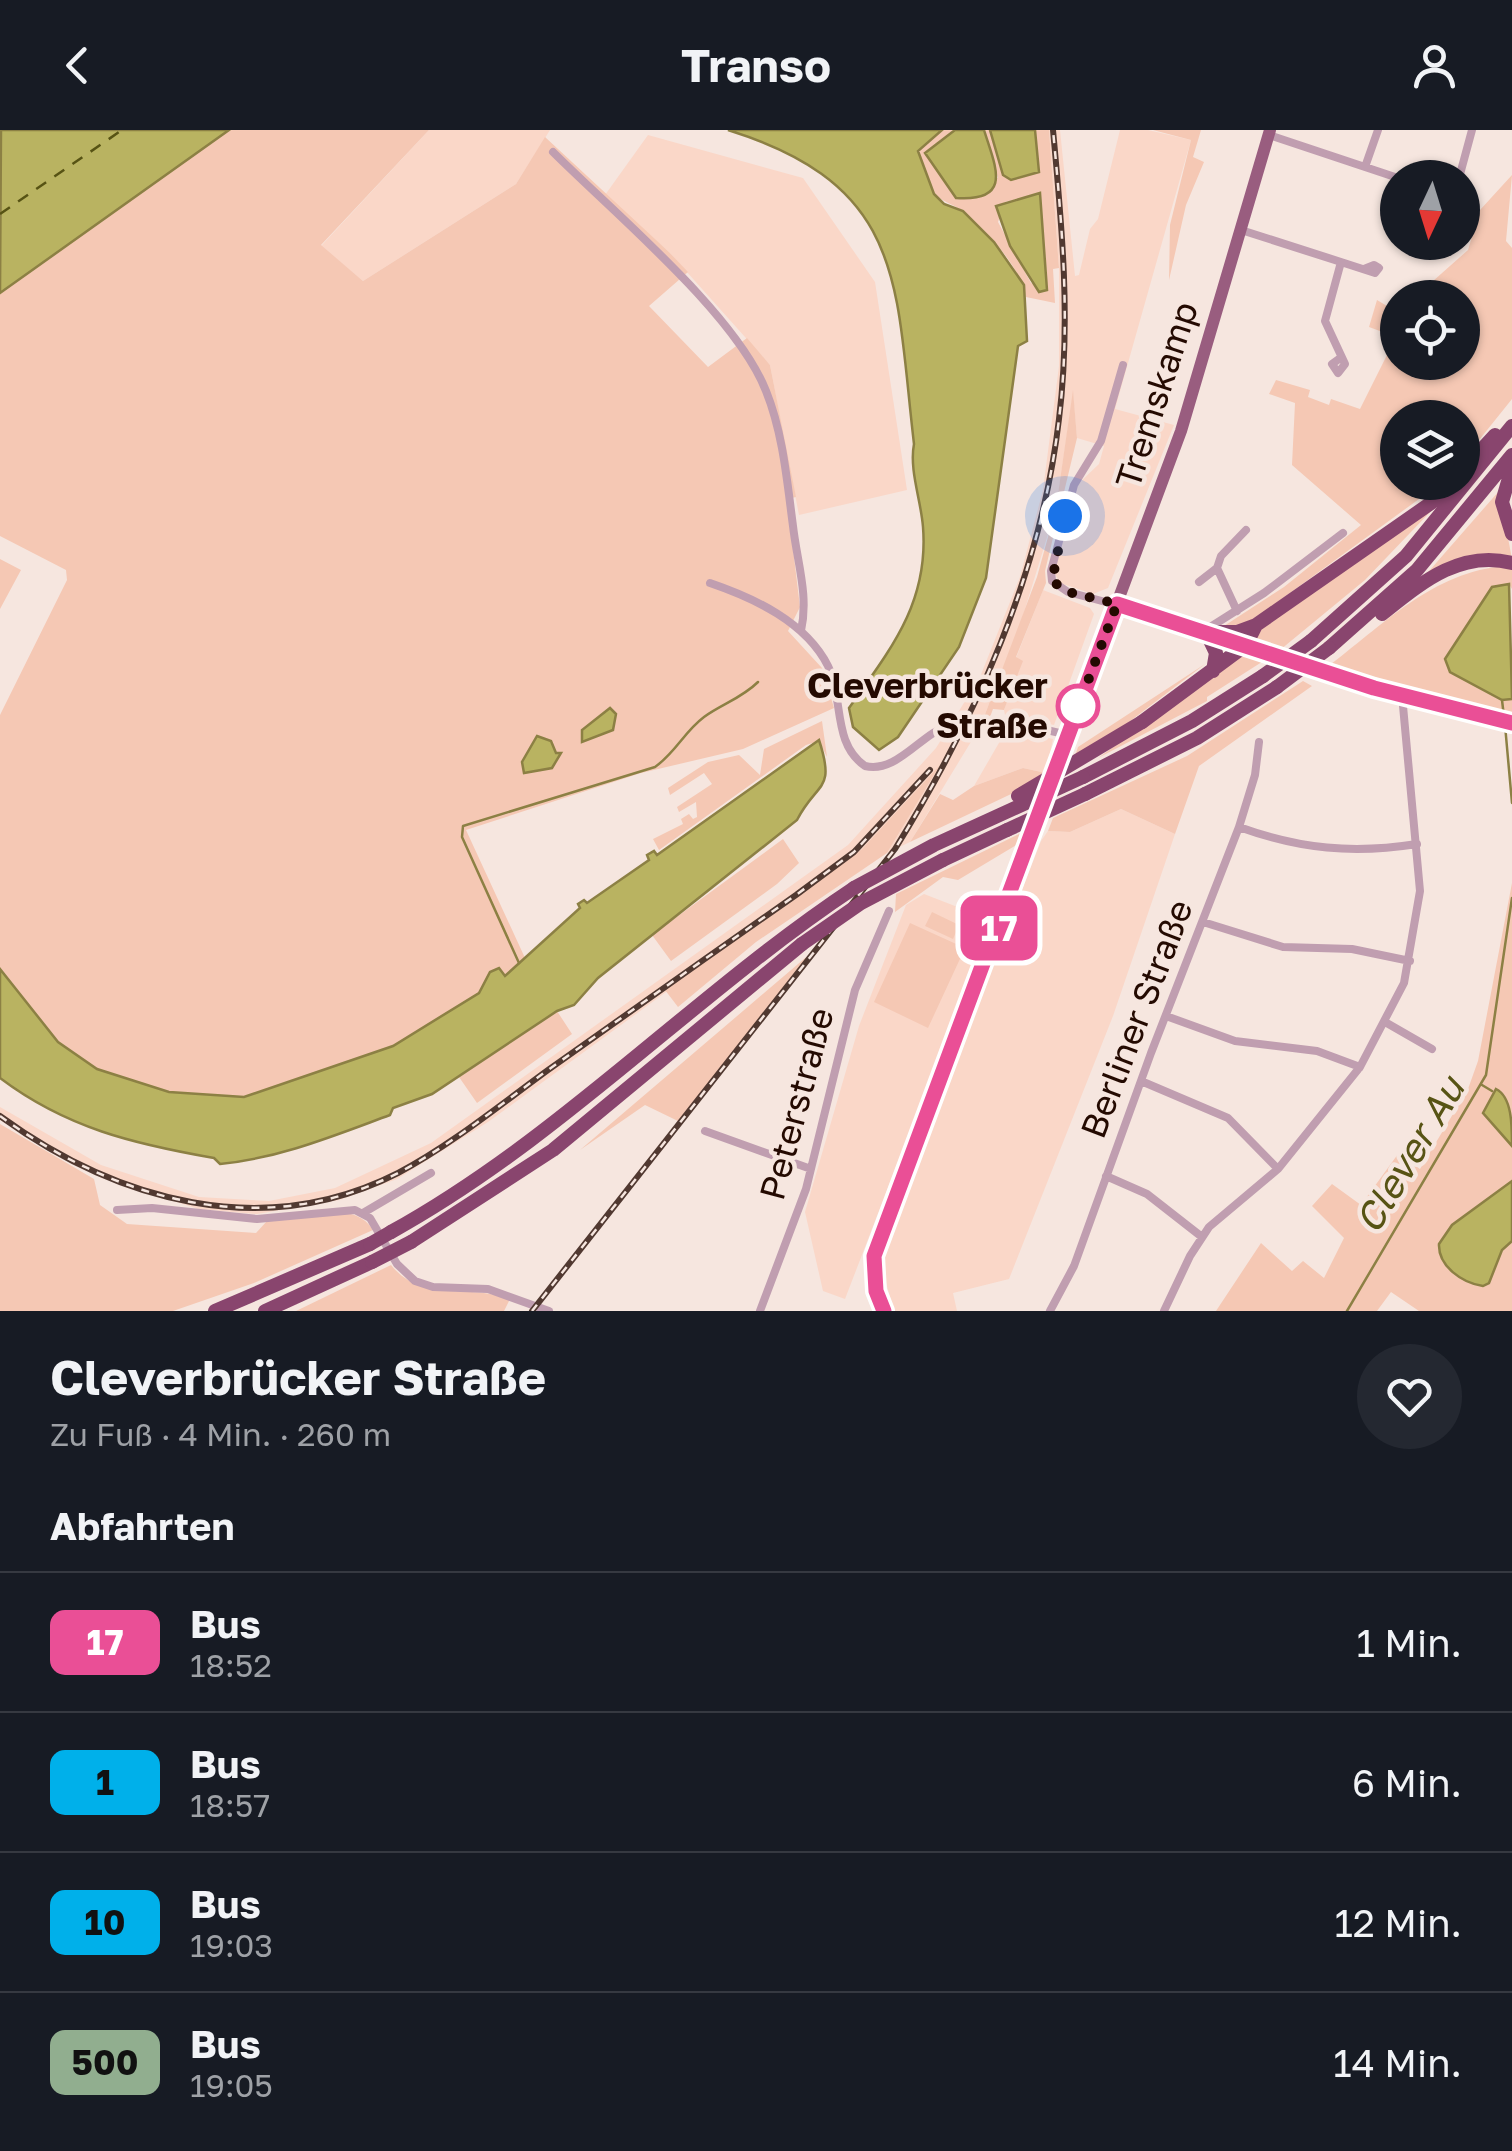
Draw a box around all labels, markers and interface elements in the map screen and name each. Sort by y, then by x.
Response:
icon: back [50,38,105,93]
text: Transo [681,38,831,92]
icon: person [1407,38,1462,93]
north arrow [1380,160,1480,260]
map controls [1380,160,1480,500]
button: locate [1380,280,1480,380]
street label: Tremskamp [1106,296,1206,493]
button: layers [1380,400,1480,500]
your location [1040,491,1090,541]
place label: Cleverbrücker Straße [807,664,1048,746]
marker: Cleverbrücker Straße [1057,685,1099,727]
street label: Berliner Straße [1071,894,1201,1144]
line badge: 17 [954,896,1044,960]
text: 17 [980,907,1018,949]
street label: Peterstraße [750,1003,842,1204]
water label: Clever Au [1345,1067,1474,1240]
button: heart [1357,1344,1462,1449]
text: Cleverbrücker Straße [50,1348,546,1406]
text: Zu Fuß · 4 Min. · 260 m [50,1415,391,1453]
text: Abfahrten [50,1503,234,1548]
text: Bus [190,1601,261,1646]
text: 1 Min. [1356,1620,1462,1665]
text: 17 [86,1621,124,1663]
text: 18:52 [190,1646,272,1684]
text: Bus [190,1741,261,1786]
text: 6 Min. [1352,1760,1462,1805]
text: 1 [96,1761,114,1803]
text: 18:57 [190,1786,270,1824]
text: Bus [190,1881,261,1926]
text: 12 Min. [1334,1900,1462,1945]
text: 10 [85,1901,125,1943]
text: 19:03 [190,1926,273,1964]
text: Bus [190,2021,261,2066]
text: 14 Min. [1333,2040,1462,2085]
text: 500 [72,2041,138,2083]
text: 19:05 [190,2066,273,2104]

